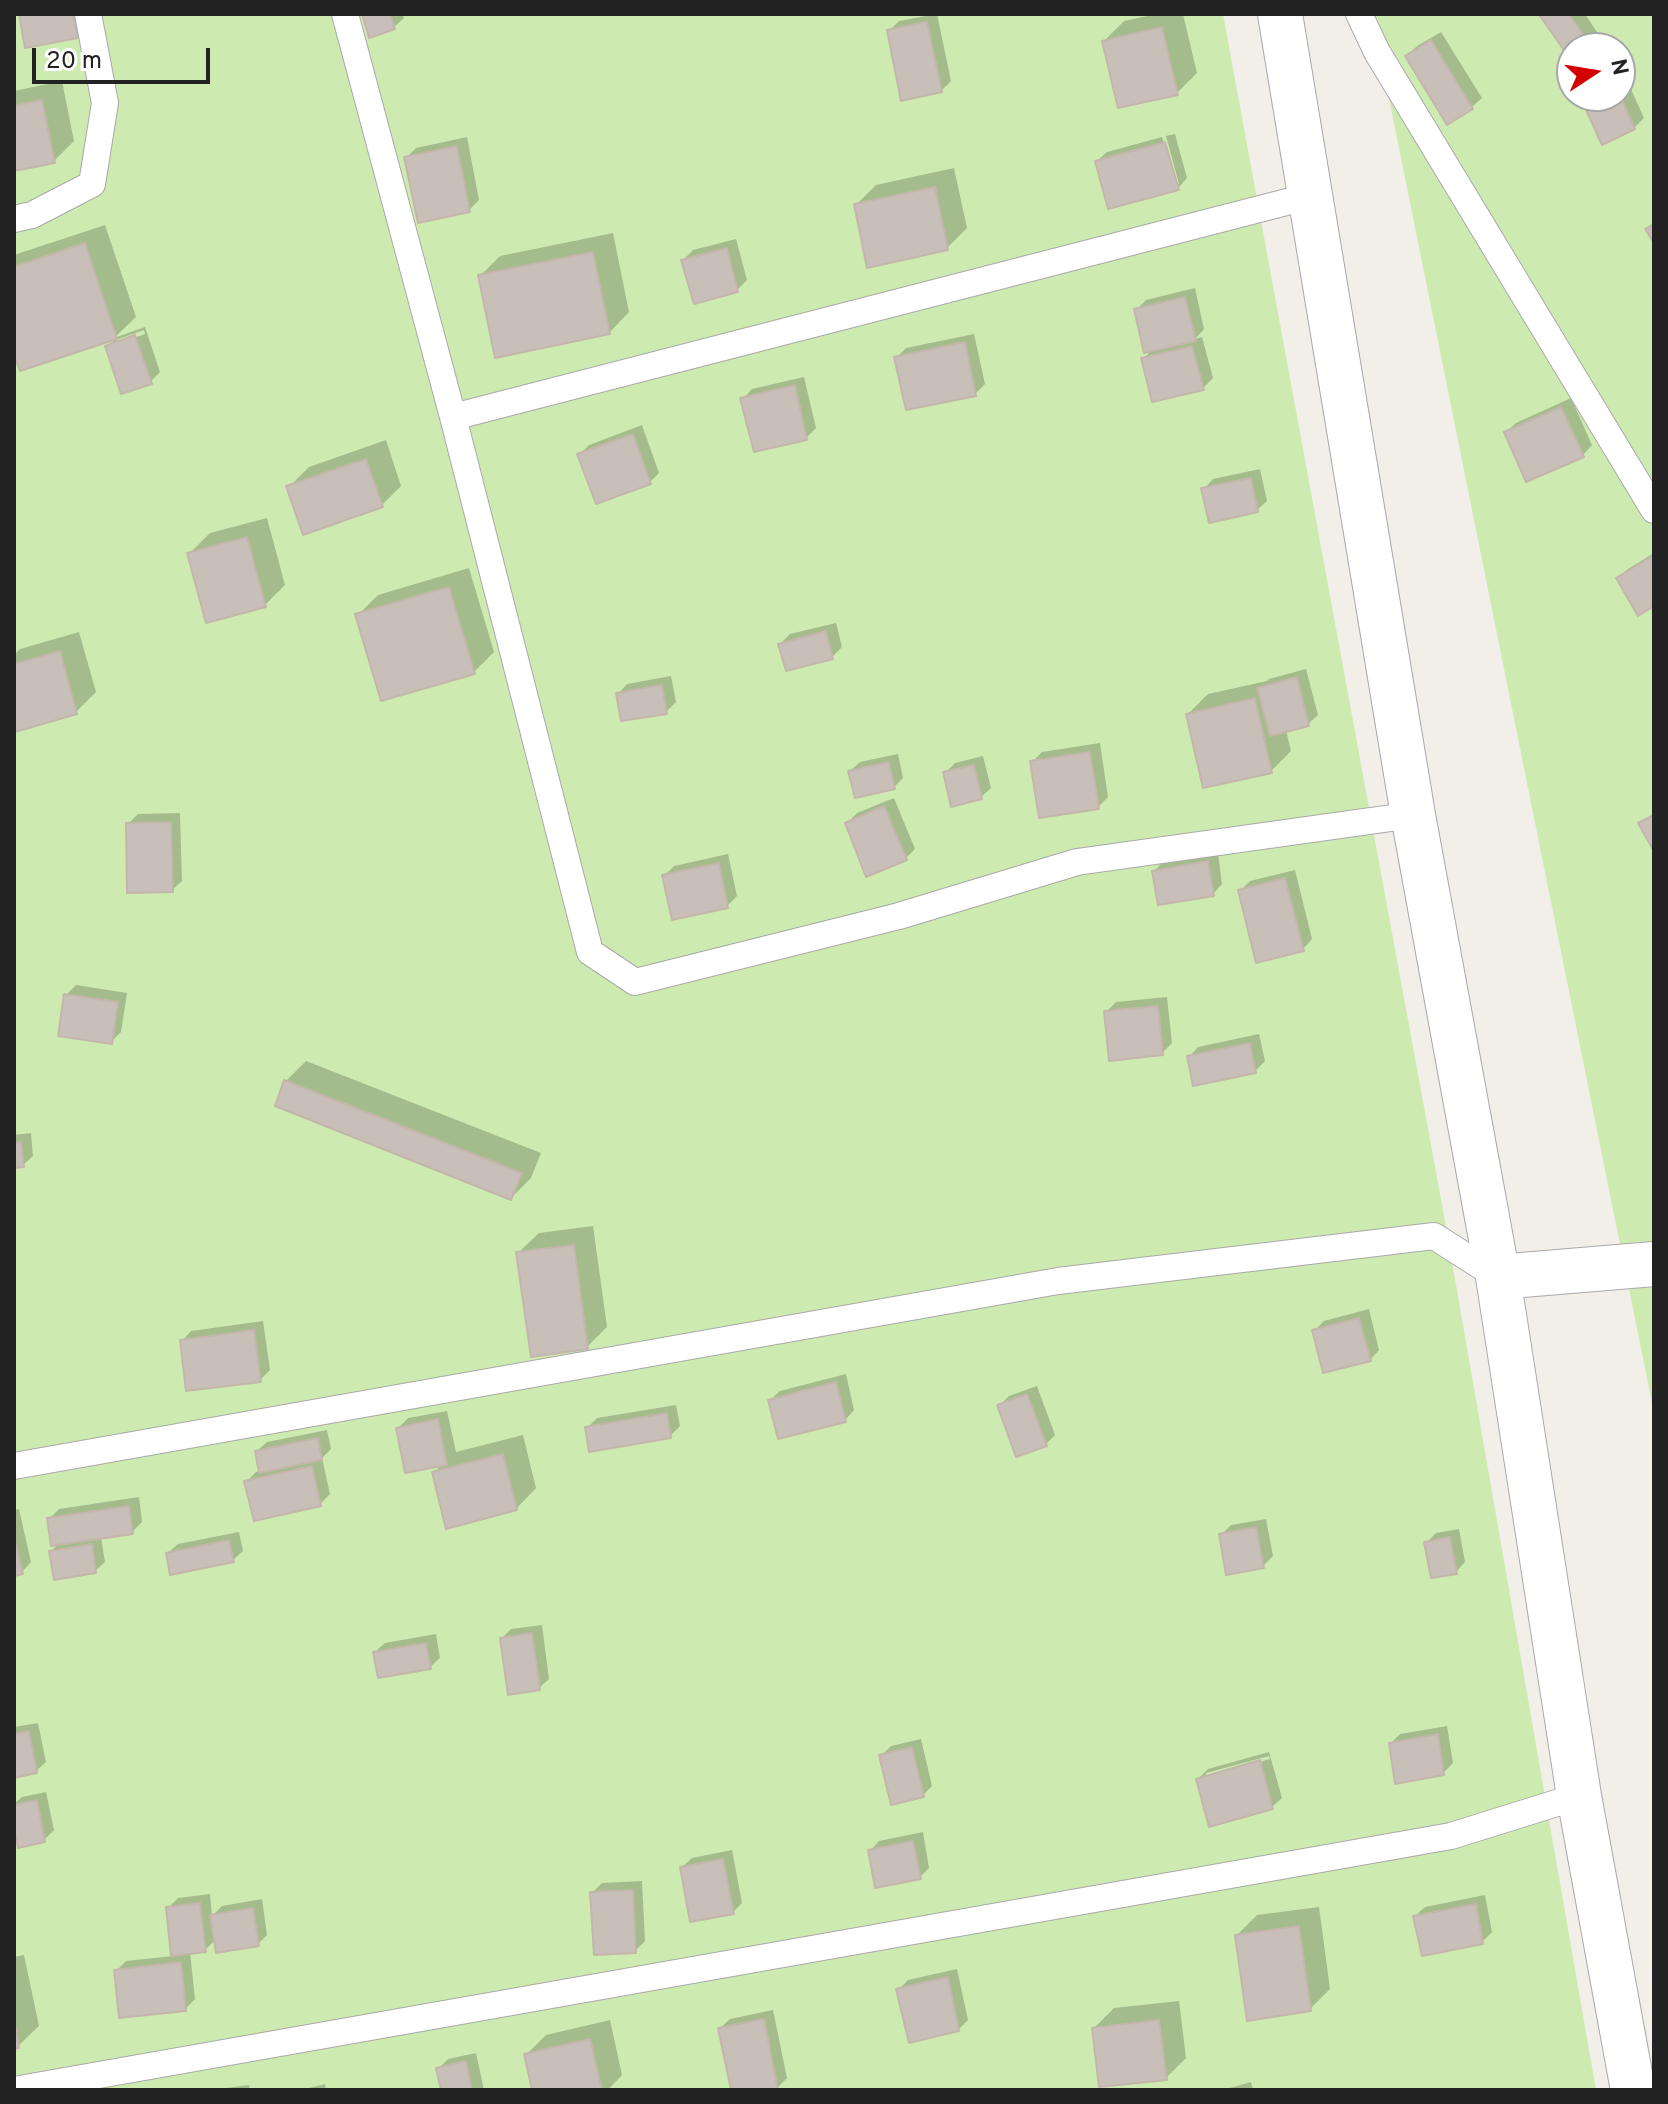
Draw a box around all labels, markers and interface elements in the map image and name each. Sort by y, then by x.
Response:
scale bar [36,32,214,82]
north arrow [1556,32,1636,112]
text: 20 m [46,47,102,77]
text: N [1603,57,1633,78]

